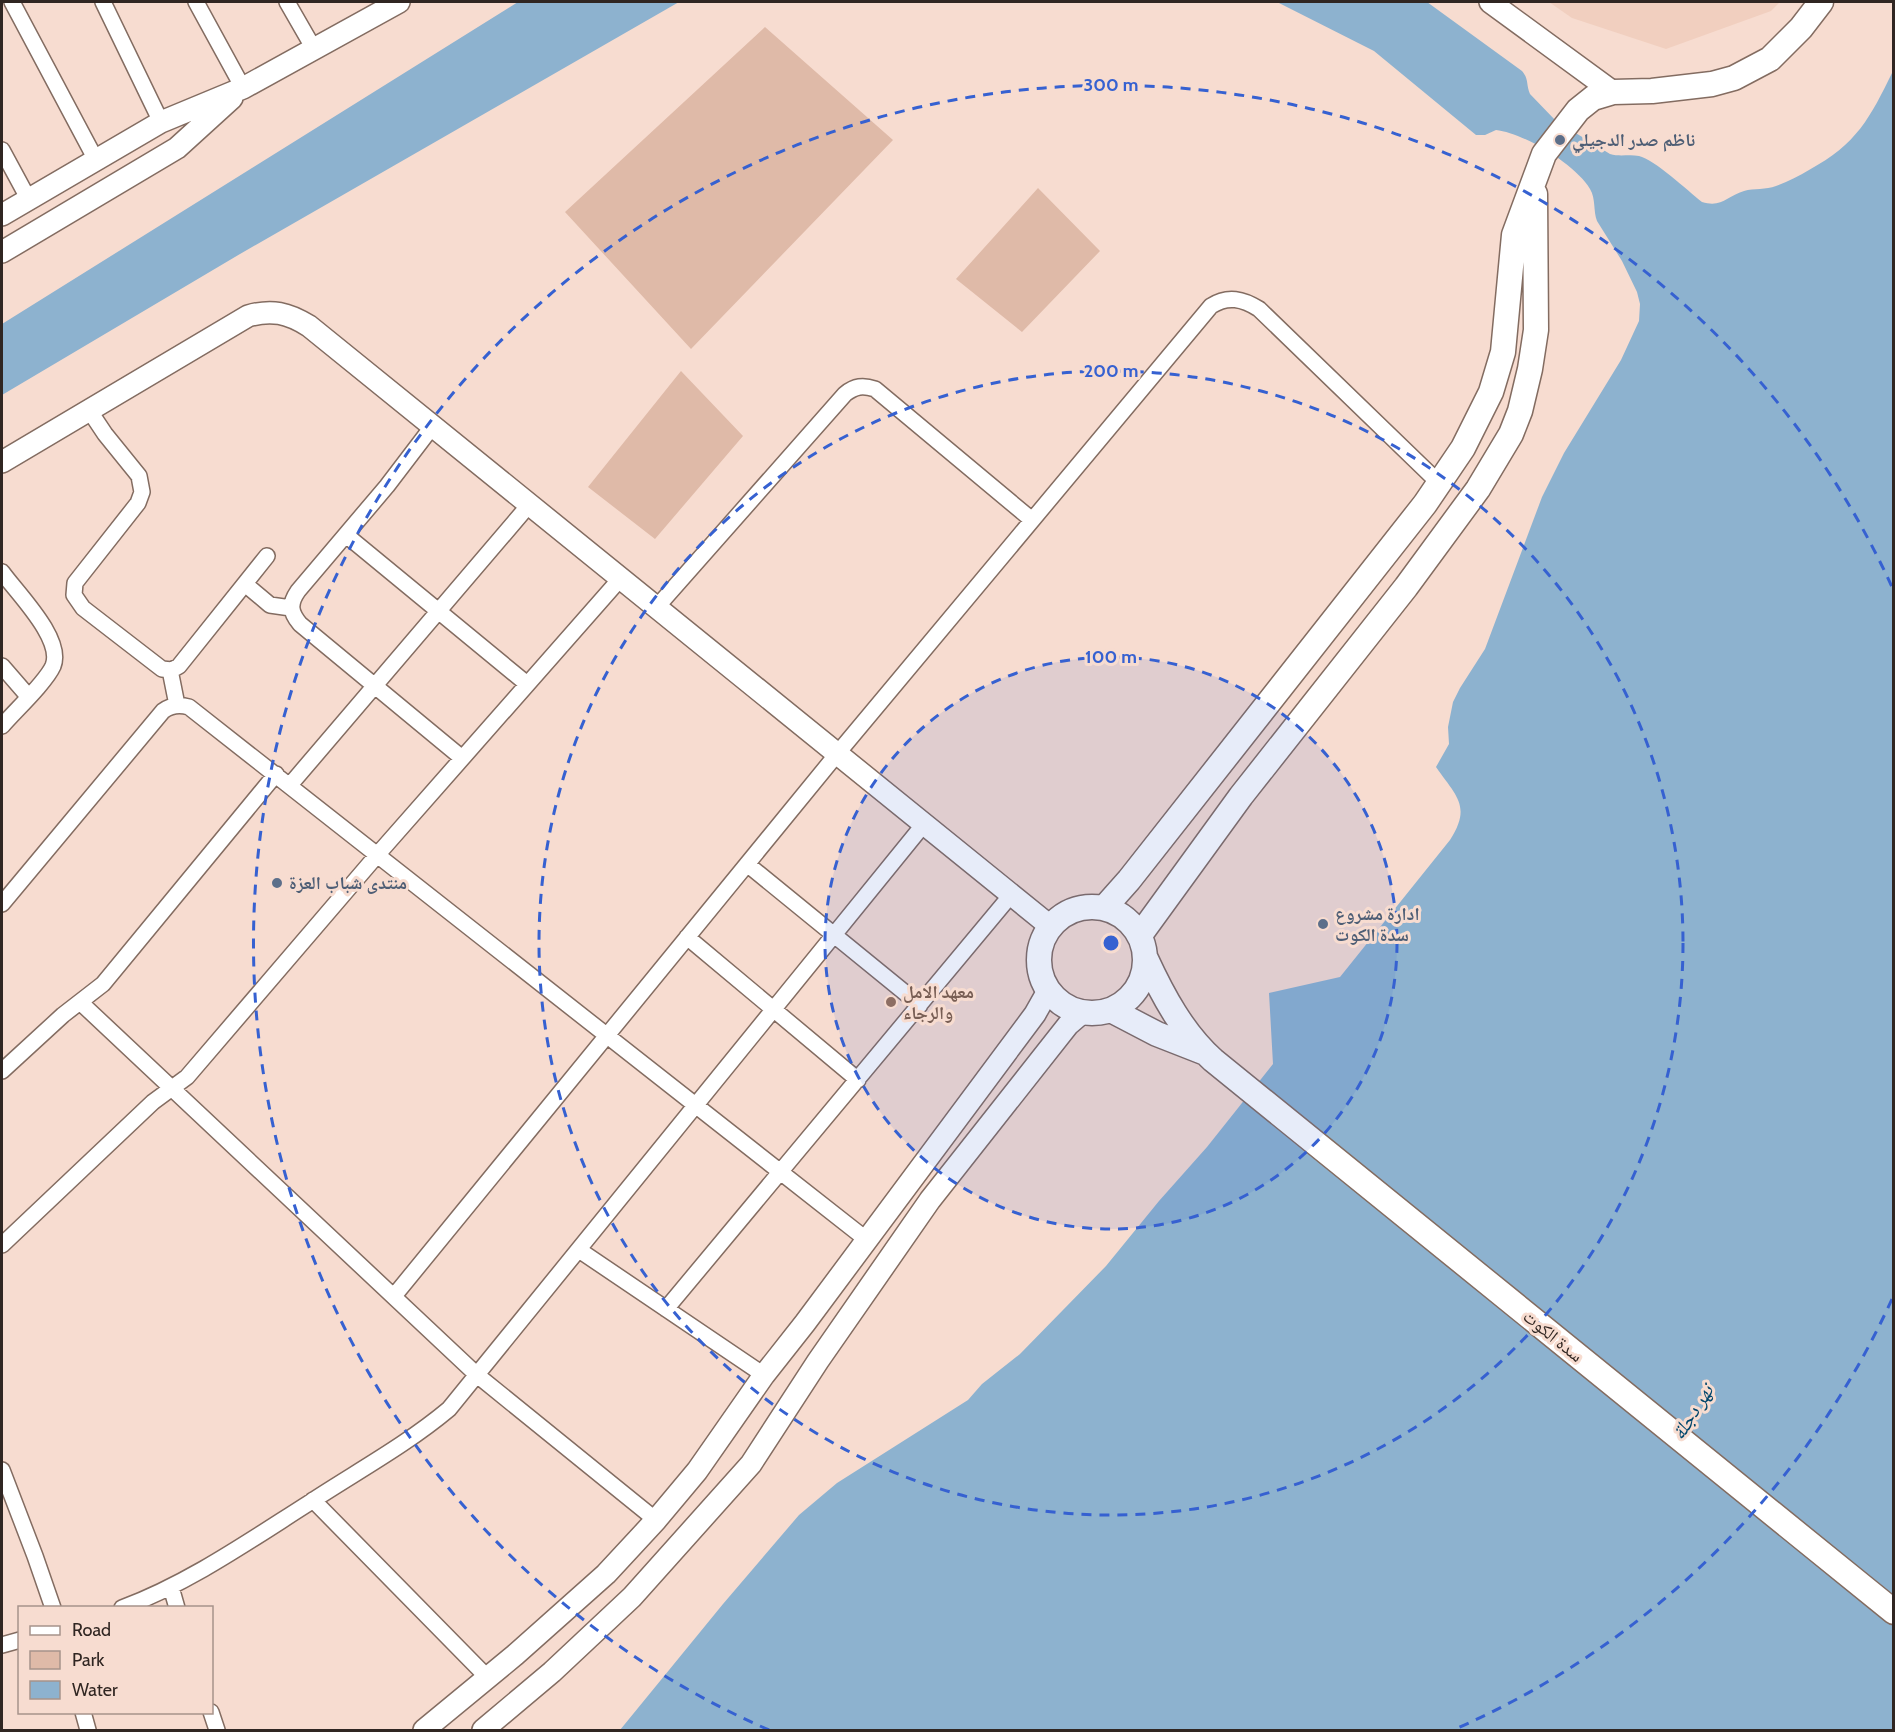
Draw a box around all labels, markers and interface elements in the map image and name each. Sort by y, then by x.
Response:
text: 300 m [1084,74,1138,96]
place label: ناظم صدر الدجيلي [1572,129,1695,154]
marker: ناظم صدر الدجيلي [1553,133,1567,147]
text: 200 m [1084,360,1138,382]
text: 100 m [1085,646,1137,668]
place label: منتدى شباب العزة [289,872,407,894]
marker: منتدى شباب العزة [270,876,284,890]
place label: ادارة مشروع سدة الكوت [1335,903,1420,946]
marker: ادارة مشروع سدة الكوت [1316,917,1330,931]
centre of rings [1101,933,1121,953]
place label: معهد الامل والرجاء [903,981,974,1024]
marker: معهد الامل والرجاء [884,995,898,1009]
street label: سدة الكوت [1519,1305,1587,1367]
water label: نهر دجلة [1666,1378,1720,1444]
legend [18,1606,213,1714]
text: Road [72,1619,111,1641]
text: Park [72,1649,105,1671]
text: Water [72,1679,118,1701]

